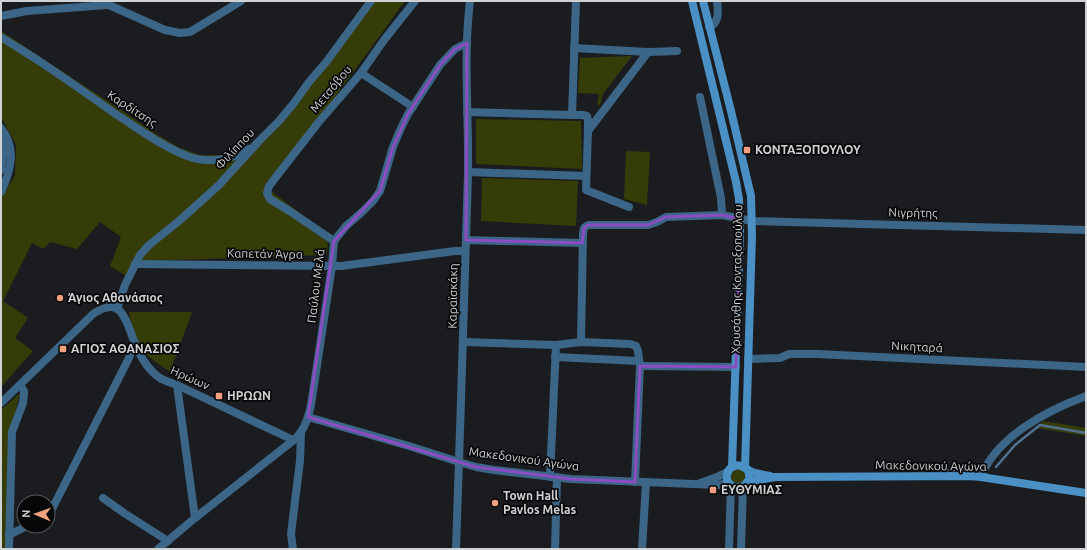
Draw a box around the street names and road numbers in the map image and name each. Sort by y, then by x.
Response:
street label: Μετσόβου [307,63,354,115]
street label: Καρδίτσης [105,88,160,131]
street label: Φιλίππου [213,126,257,172]
street label: Χρυσάνθης Κονταξοπούλου [729,204,745,354]
street label: Νιγρήτης [888,206,938,220]
street label: Καπετάν Άγρα [227,246,303,261]
street label: Παύλου Μελά [305,248,327,324]
street label: Καραϊσκάκη [445,263,460,329]
street label: Νικηταρά [891,339,943,354]
street label: Ηρώων [169,363,212,392]
street label: Μακεδονικού Αγώνα [468,444,580,473]
street label: Μακεδονικού Αγώνα [875,458,987,473]

